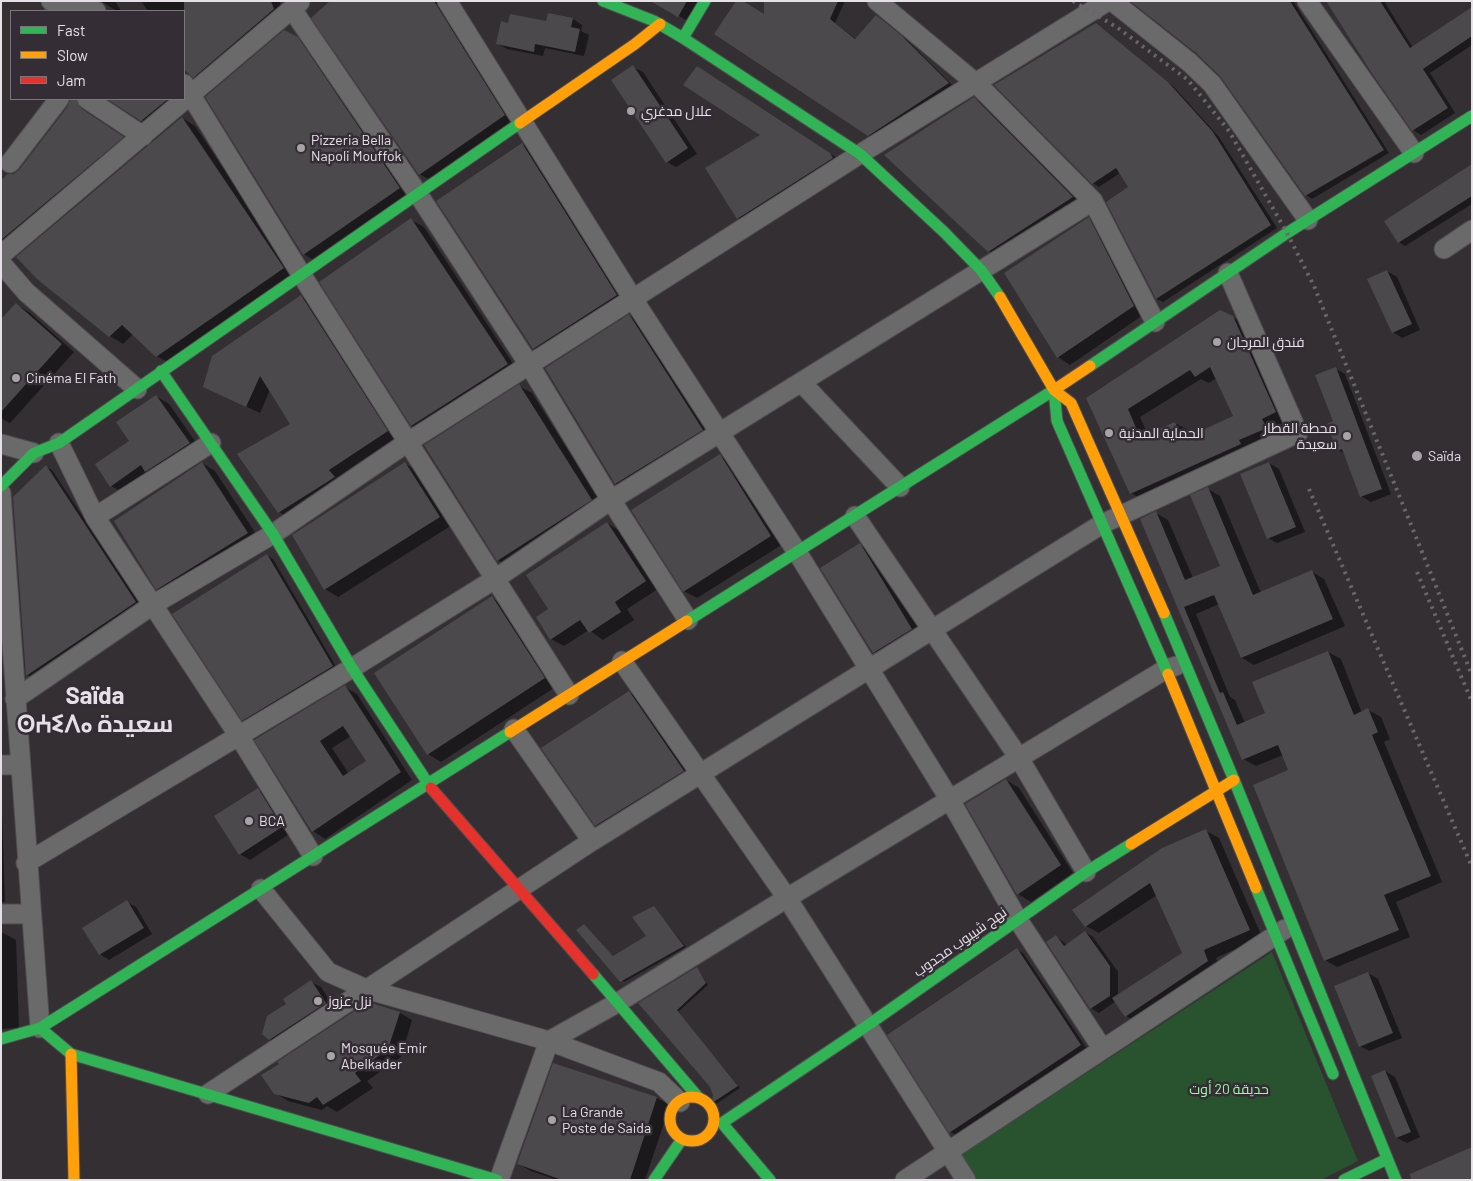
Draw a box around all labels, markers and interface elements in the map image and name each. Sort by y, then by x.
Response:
legend [10,10,185,100]
text: Fast [57,21,85,39]
text: Slow [57,46,88,64]
text: Jam [57,71,86,89]
place label: علال مدغري [641,103,712,119]
marker: علال مدغري [625,105,637,117]
place label: Pizzeria Bella Napoli Mouffok [311,132,402,164]
marker: Pizzeria Bella Napoli Mouffok [295,142,307,154]
place label: فندق المرجان [1227,334,1304,350]
marker: فندق المرجان [1211,336,1223,348]
place label: Cinéma El Fath [26,370,116,386]
marker: Cinéma El Fath [10,372,22,384]
place label: محطة القطار سعيدة [1263,420,1337,452]
place label: الحماية المدنية [1119,425,1204,441]
marker: الحماية المدنية [1103,427,1115,439]
marker: محطة القطار سعيدة [1341,430,1353,442]
place label: Saïda [1428,448,1461,464]
marker: Saïda [1410,449,1424,463]
district label: Saïda ⵙⵄⵉⴷⴰ سعيدة [17,682,173,738]
place label: BCA [259,813,285,829]
marker: BCA [243,815,255,827]
street label: نهج شيبوب مجدوب [910,904,1010,980]
place label: نزل عزوز [328,993,372,1009]
marker: نزل عزوز [312,995,324,1007]
place label: Mosquée Emir Abelkader [341,1040,427,1072]
marker: Mosquée Emir Abelkader [325,1050,337,1062]
park label: حديقة 20 أوت [1189,1081,1269,1097]
place label: La Grande Poste de Saida [562,1104,651,1136]
marker: La Grande Poste de Saida [546,1114,558,1126]

